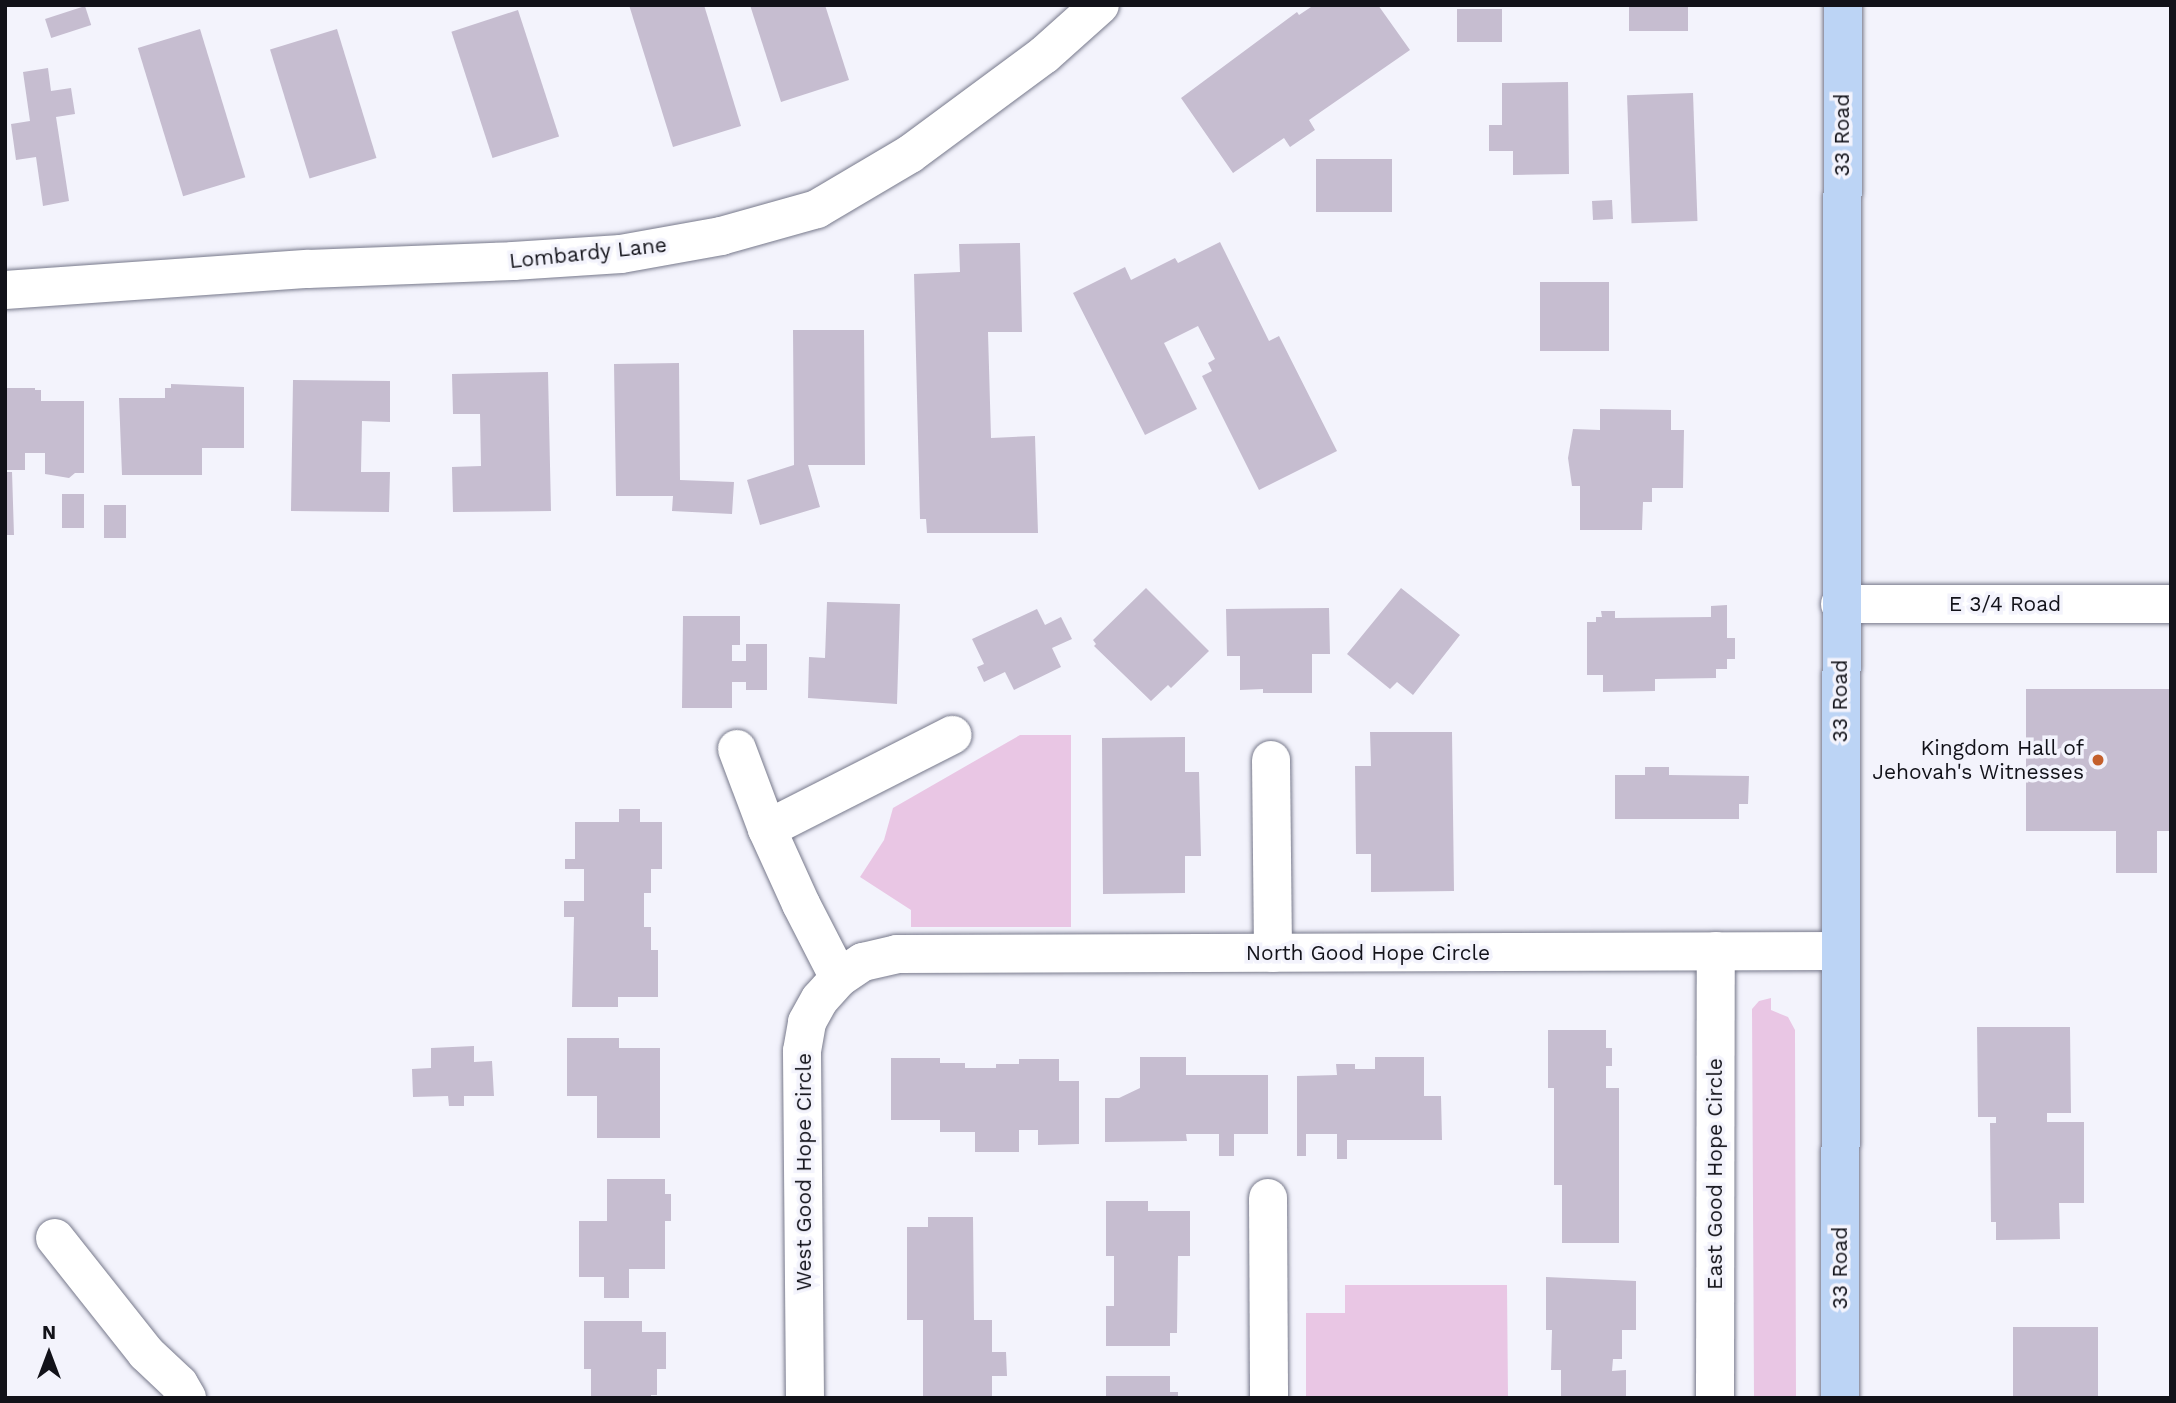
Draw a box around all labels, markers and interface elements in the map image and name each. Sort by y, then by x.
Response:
street label: 33 Road [1829,94,1855,176]
street label: Lombardy Lane [508,232,668,274]
street label: E 3/4 Road [1949,591,2061,617]
street label: 33 Road [1827,660,1853,742]
place label: Kingdom Hall of Jehovah's Witnesses [1872,735,2084,785]
marker: Kingdom Hall of Jehovah's Witnesses [2090,752,2106,768]
street label: North Good Hope Circle [1246,940,1490,966]
street label: West Good Hope Circle [791,1053,817,1291]
street label: East Good Hope Circle [1702,1058,1728,1290]
street label: 33 Road [1827,1227,1853,1309]
north arrow [14,1319,84,1389]
text: N [42,1321,56,1344]

